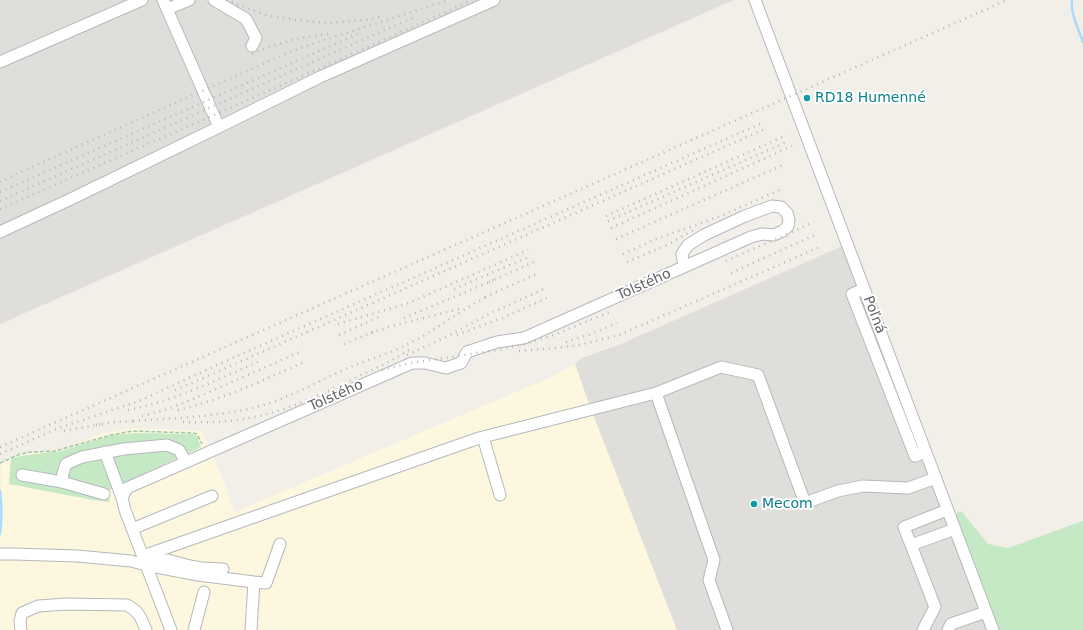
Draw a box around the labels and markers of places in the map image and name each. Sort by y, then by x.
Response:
place label: RD18 Humenné [815,90,926,106]
marker: RD18 Humenné [802,93,812,103]
place label: Mecom [762,496,813,512]
marker: Mecom [749,499,759,509]

